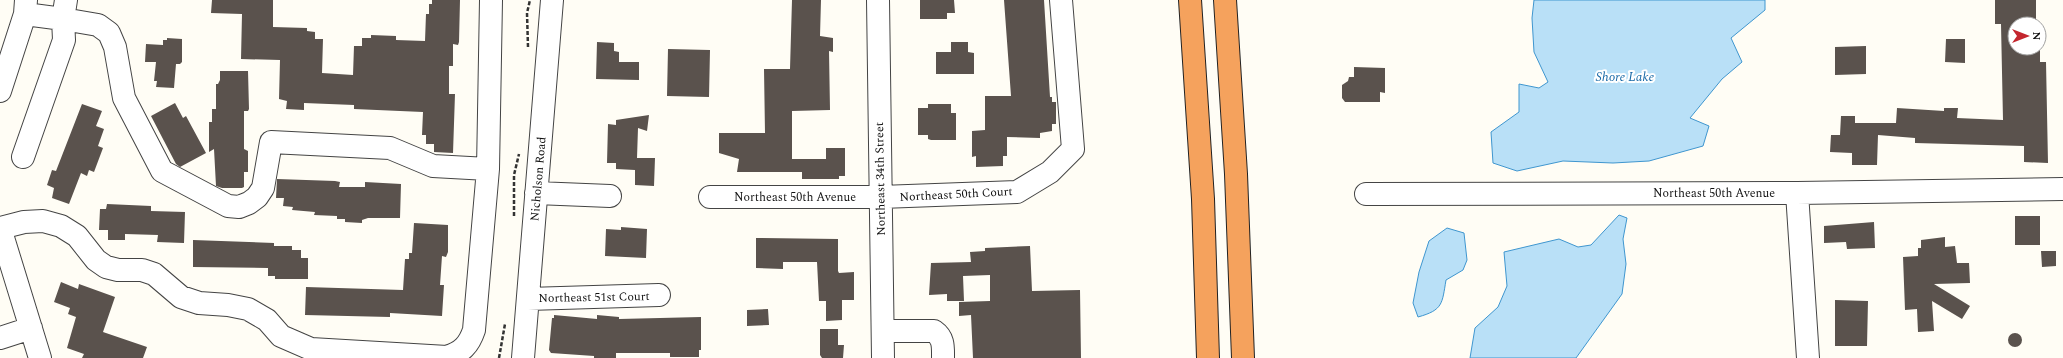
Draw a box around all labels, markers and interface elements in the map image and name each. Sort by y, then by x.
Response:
north arrow [2007,16,2047,56]
text: N [2028,32,2045,41]
water label: Shore Lake [1596,67,1655,87]
street label: Northeast 34th Street [870,122,891,236]
street label: Nicholson Road [525,136,552,222]
street label: Northeast 50th Court [899,182,1013,207]
street label: Northeast 50th Avenue [1653,184,1775,203]
street label: Northeast 50th Avenue [734,188,856,207]
street label: Northeast 51st Court [538,287,650,308]

